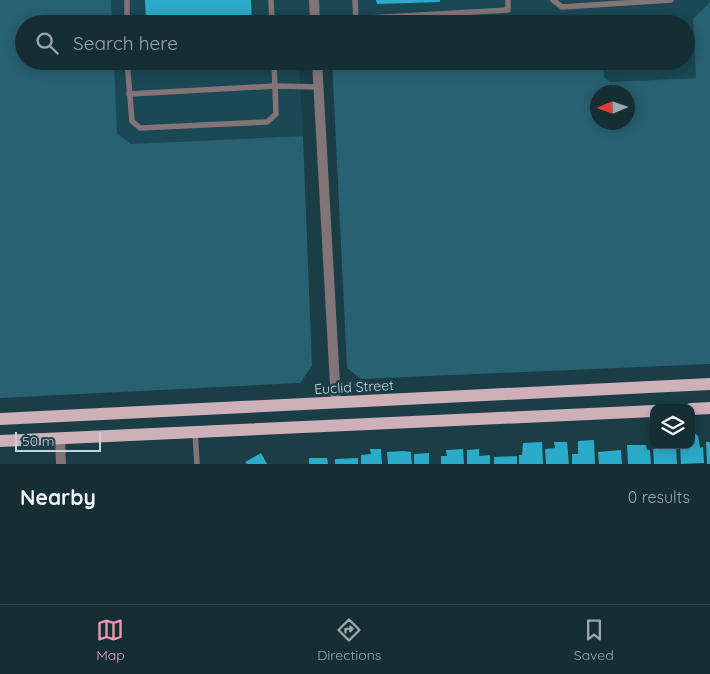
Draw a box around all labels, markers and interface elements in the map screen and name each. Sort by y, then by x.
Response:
search box [15,15,695,70]
icon: search [33,29,61,57]
text: Search here [73,31,178,55]
north arrow [590,85,635,130]
street label: Euclid Street [314,376,395,398]
map controls [650,404,695,449]
button: layers [650,404,695,449]
scale bar [15,429,101,452]
text: 50 m [22,432,55,450]
text: Nearby [20,484,96,510]
text: 0 results [628,487,690,507]
tab: Map [96,616,125,664]
tab: Directions [317,616,381,664]
tab: Saved [574,616,614,664]

